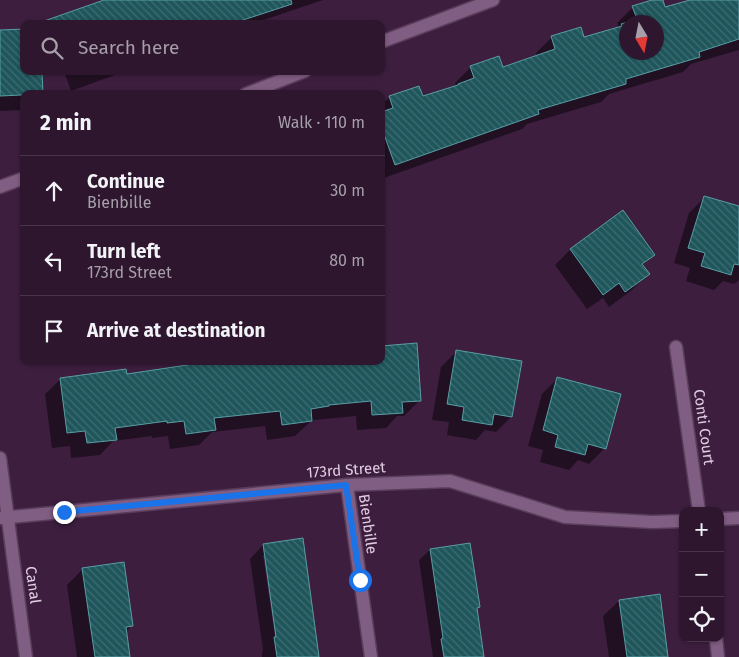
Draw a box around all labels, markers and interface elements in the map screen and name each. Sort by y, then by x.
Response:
north arrow [619,15,664,60]
search box [20,20,385,75]
icon: search [38,34,66,62]
text: Search here [78,36,179,59]
text: 2 min [40,110,92,136]
text: Walk · 110 m [278,113,365,132]
text: Continue [87,170,165,193]
icon: ahead [40,177,68,205]
text: 30 m [330,181,365,200]
text: Bienbille [87,193,151,212]
text: Turn left [87,240,161,263]
icon: left [40,247,68,275]
text: 80 m [329,251,365,270]
text: 173rd Street [87,263,172,282]
icon: arrive [40,317,68,345]
text: Arrive at destination [87,319,266,342]
street label: Conti Court [690,388,718,466]
street label: 173rd Street [306,458,387,482]
street label: Bienbille [355,493,381,555]
route end [53,501,76,524]
map controls [679,507,724,642]
button: + [679,507,724,552]
button: − [679,552,724,597]
street label: Canal [21,565,45,605]
route start [349,569,372,592]
button: locate [679,597,724,642]

